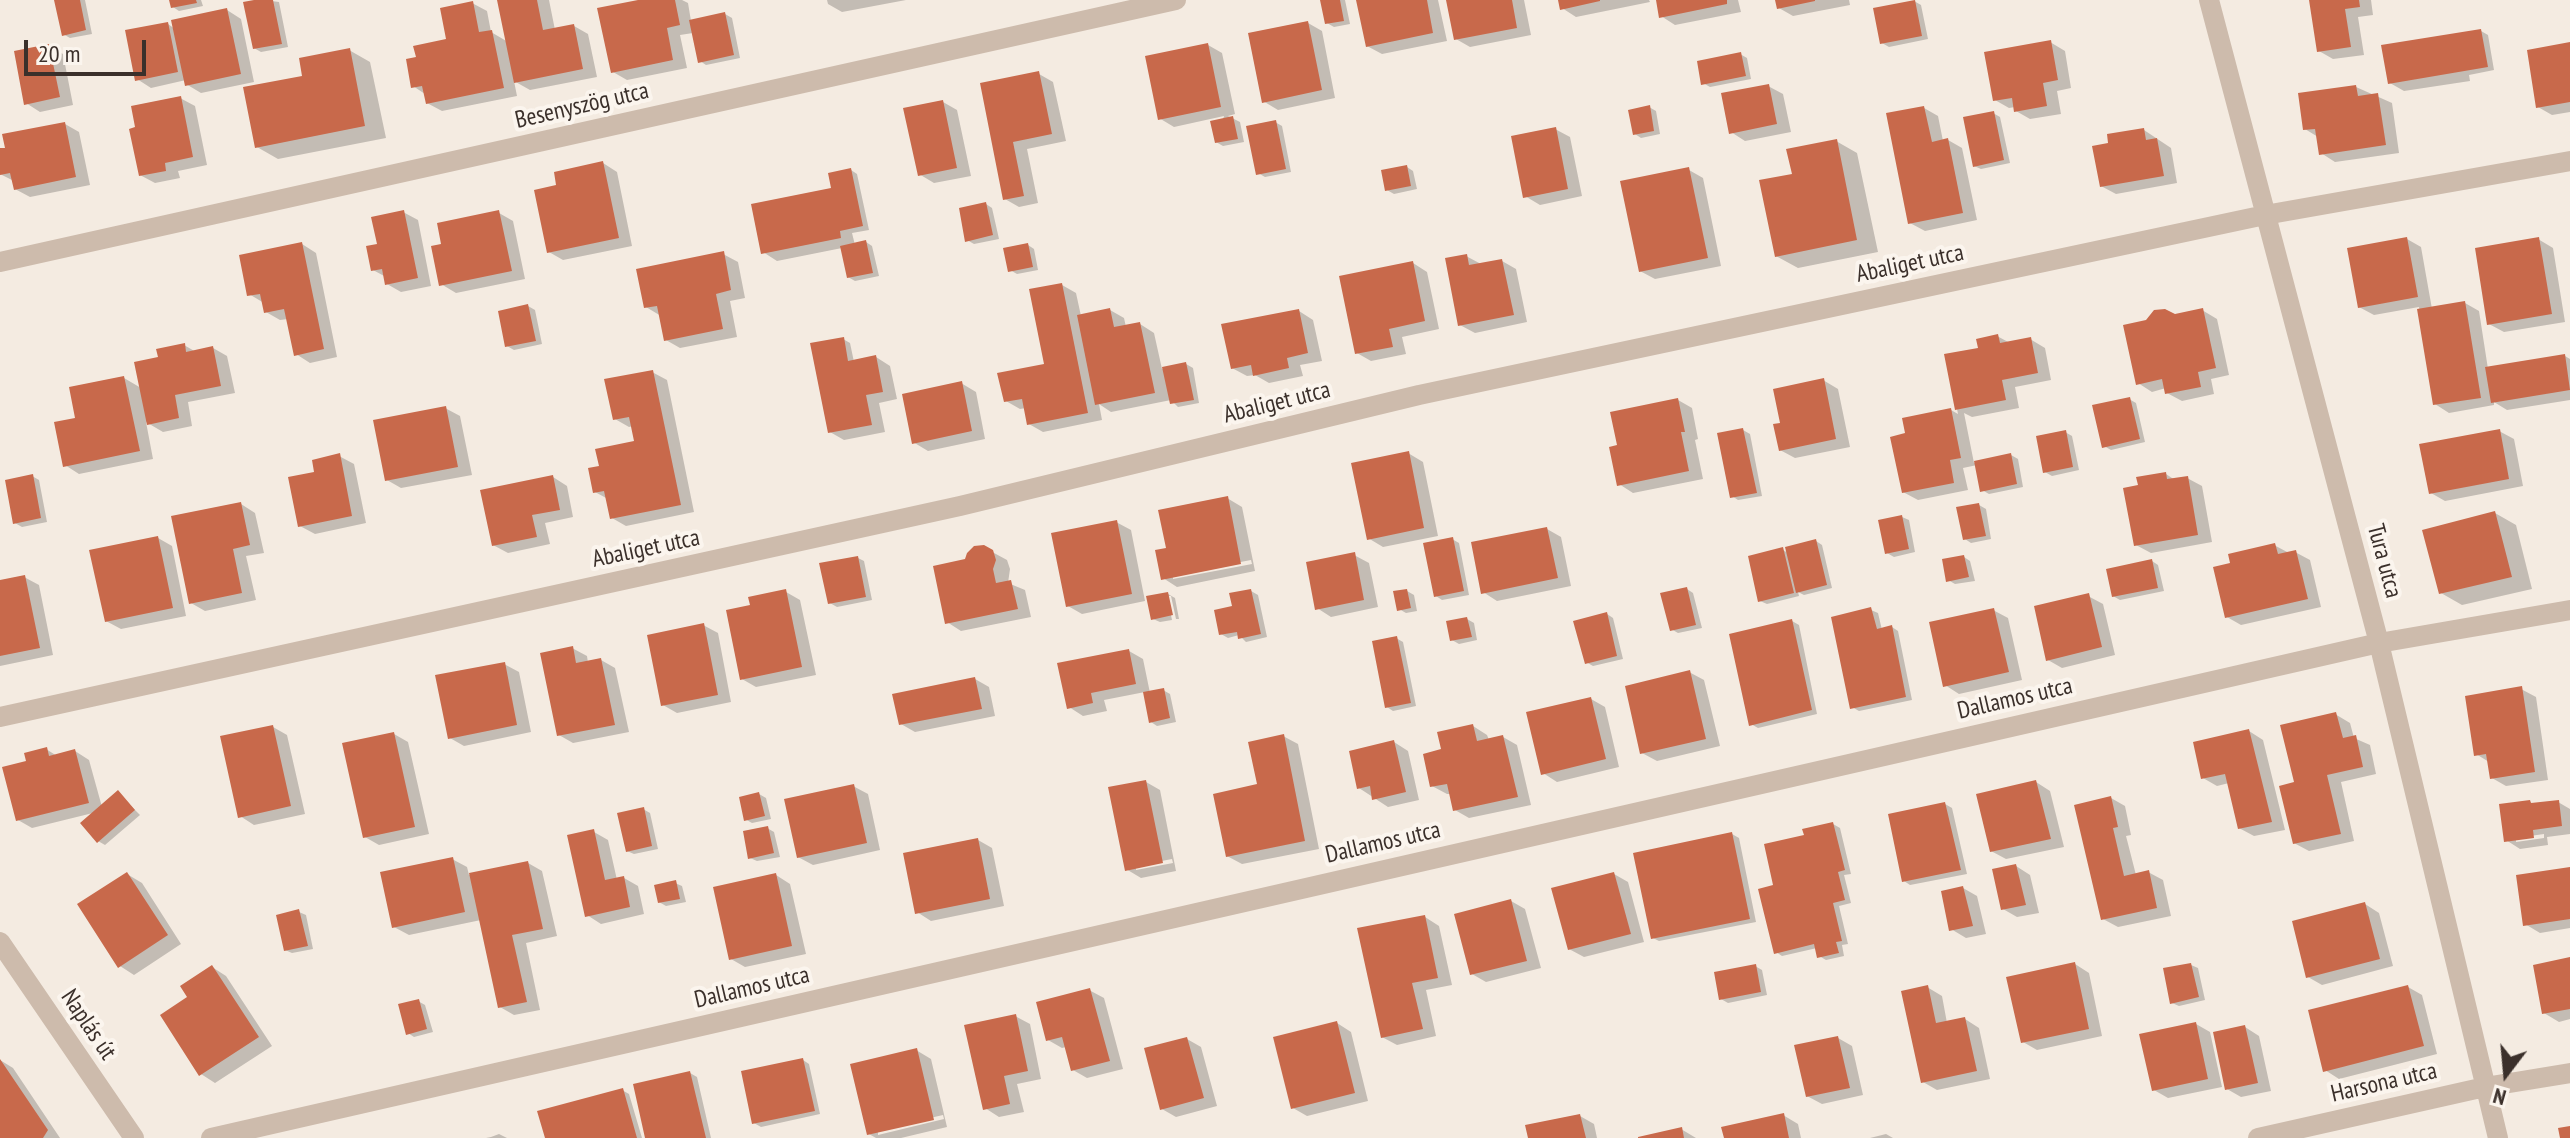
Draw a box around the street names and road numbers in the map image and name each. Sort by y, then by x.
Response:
street label: Besenyszög utca [512,77,652,135]
street label: Abaliget utca [1854,239,1966,289]
street label: Abaliget utca [1221,376,1333,430]
street label: Tura utca [2360,521,2408,601]
street label: Abaliget utca [590,524,702,574]
street label: Dallamos utca [1955,672,2075,726]
street label: Dallamos utca [1323,816,1443,870]
street label: Dallamos utca [692,961,812,1015]
street label: Naplás út [54,984,122,1066]
street label: Harsona utca [2328,1057,2440,1109]

